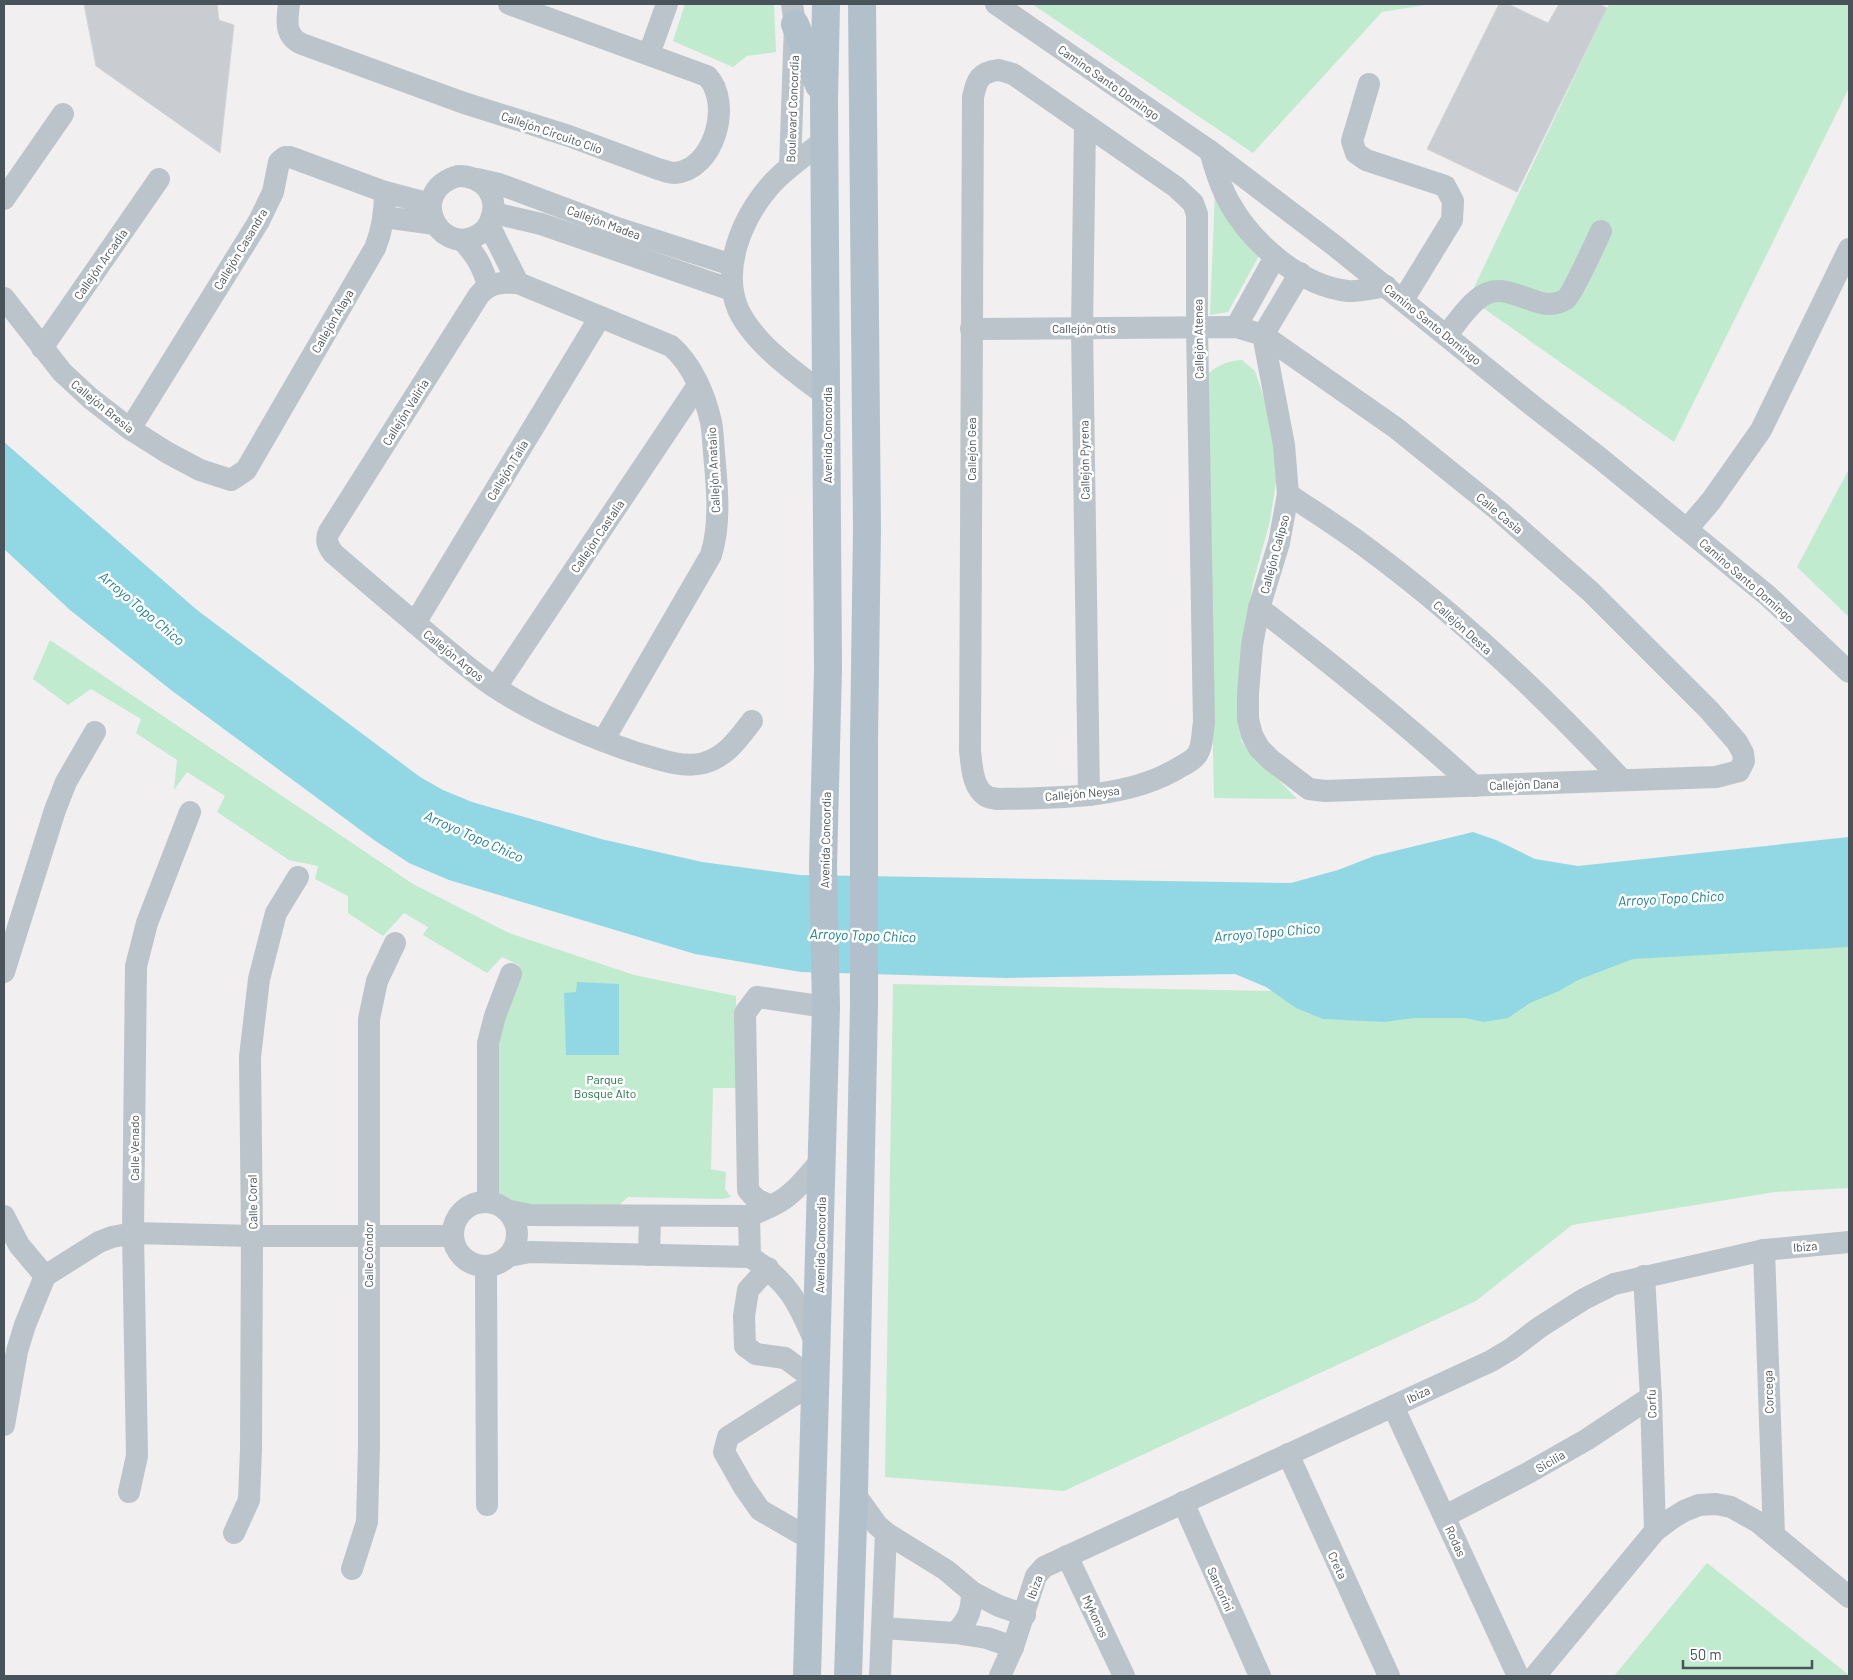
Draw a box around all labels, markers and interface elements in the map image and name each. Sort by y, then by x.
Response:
street label: Camino Santo Domingo [1056,42,1162,122]
street label: Boulevard Concordia [783,55,801,163]
street label: Callejón Circuito Clío [500,108,604,156]
street label: Callejón Madea [565,202,643,242]
street label: Callejón Casandra [210,206,270,292]
street label: Callejón Arcadia [70,226,130,302]
street label: Camino Santo Domingo [1382,281,1484,367]
street label: Callejón Alaya [308,287,356,355]
street label: Callejón Atenea [1190,299,1206,379]
street label: Callejón Otis [1052,321,1116,335]
street label: Callejón Bresia [69,376,137,436]
street label: Callejón Valiria [379,376,431,448]
street label: Avenida Concordia [820,387,834,483]
street label: Callejón Gea [964,417,978,481]
street label: Callejón Pyrena [1076,420,1092,500]
street label: Callejón Anatalio [704,427,722,513]
street label: Callejón Talía [484,437,530,503]
street label: Calle Casia [1474,490,1526,536]
street label: Callejón Castalia [567,497,627,575]
street label: Callejón Calipso [1257,513,1291,595]
street label: Camino Santo Domingo [1697,535,1797,625]
water label: Arroyo Topo Chico [96,567,188,649]
street label: Callejón Desta [1431,597,1495,657]
street label: Callejón Argos [421,626,487,684]
street label: Callejón Dana [1489,776,1559,792]
street label: Callejón Neysa [1044,783,1120,803]
street label: Avenida Concordia [817,792,833,888]
water label: Arroyo Topo Chico [422,807,526,865]
water label: Arroyo Topo Chico [1617,887,1725,909]
water label: Arroyo Topo Chico [1213,919,1321,945]
water label: Arroyo Topo Chico [809,925,917,945]
park label: Parque Bosque Alto [574,1072,636,1100]
street label: Calle Venado [127,1115,141,1181]
street label: Calle Coral [245,1175,259,1229]
street label: Avenida Concordia [812,1197,828,1293]
street label: Calle Cóndor [361,1222,375,1288]
street label: Ibiza [1792,1238,1818,1254]
street label: Corcega [1760,1370,1776,1414]
street label: Ibiza [1404,1383,1432,1405]
street label: Corfu [1643,1389,1659,1419]
street label: Sicilia [1533,1447,1567,1475]
street label: Rodas [1443,1523,1469,1559]
street label: Creta [1326,1549,1350,1581]
street label: Santorini [1205,1565,1237,1613]
street label: Ibiza [1023,1573,1045,1601]
street label: Mykonos [1080,1593,1112,1640]
scale bar [1683,1638,1812,1670]
text: 50 m [1690,1645,1722,1663]

